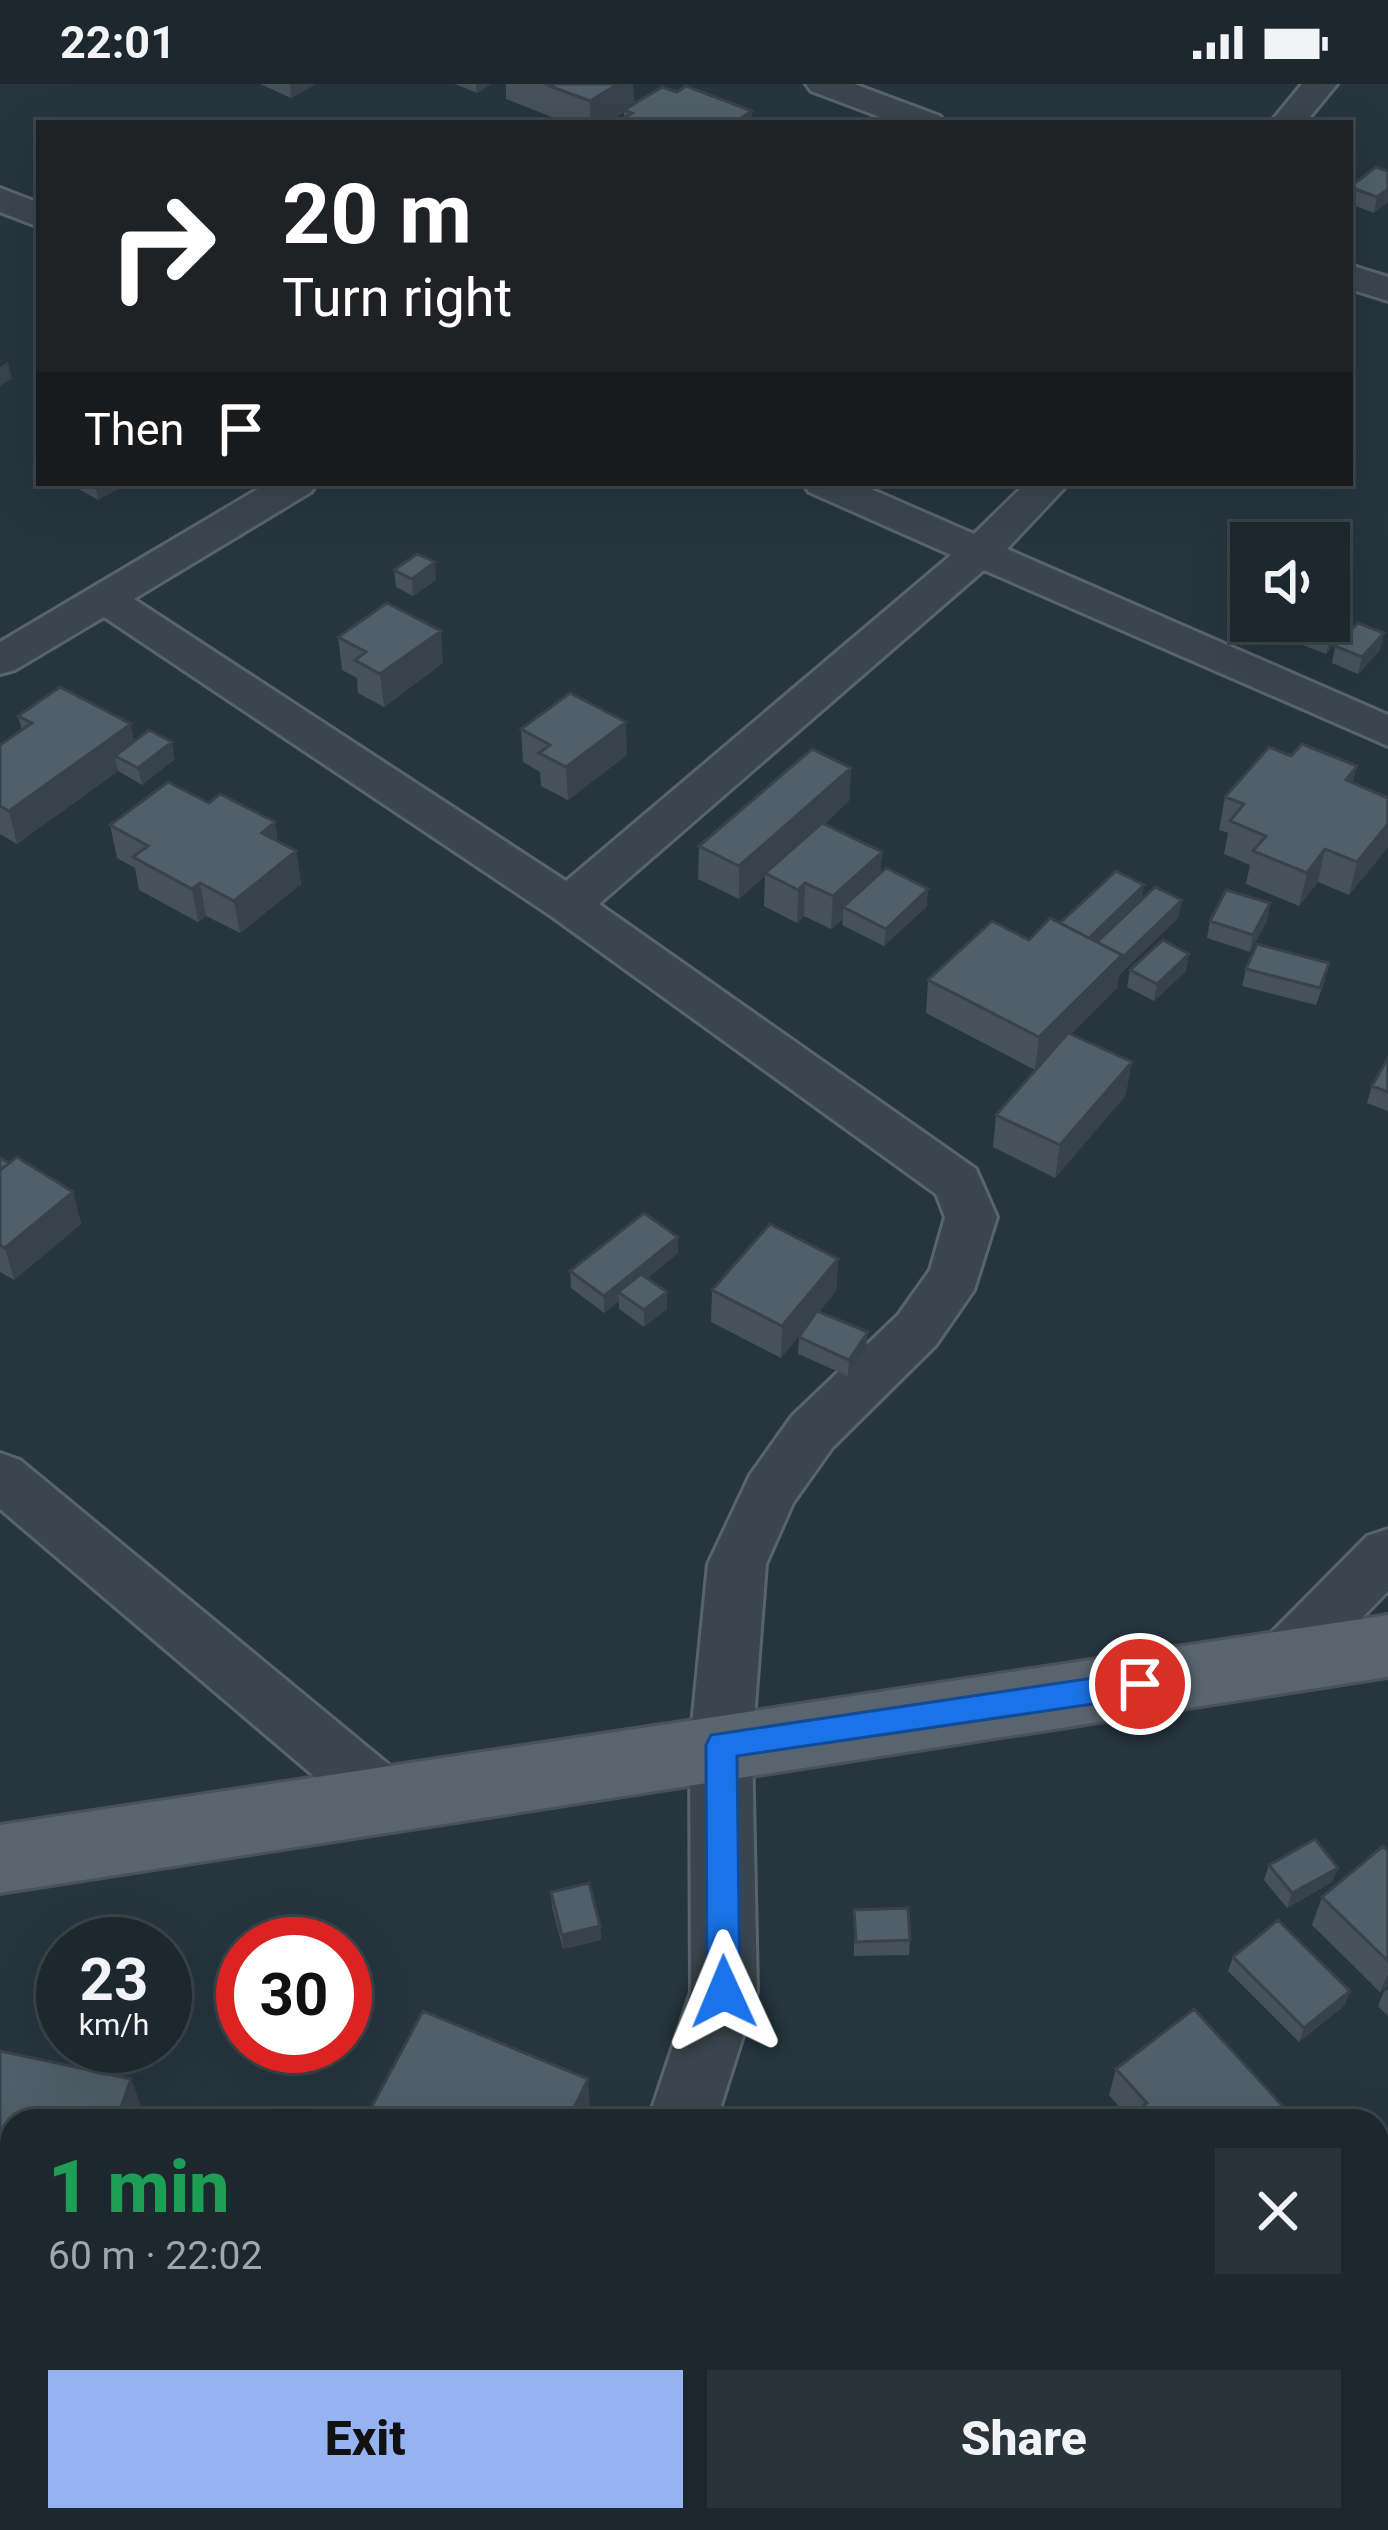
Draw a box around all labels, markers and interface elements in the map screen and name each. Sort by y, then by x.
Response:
text: 22:01 [60,16,176,69]
text: 20 m [282,165,472,264]
icon: right [84,168,240,324]
text: Turn right [282,266,512,329]
icon: arrive [208,396,274,462]
text: Then [84,403,184,456]
map controls [1230,522,1350,642]
button: sound [1230,522,1350,642]
pin [1089,1633,1191,1735]
icon: arrive [1107,1651,1173,1717]
speed limit sign: 30 [216,1917,372,2073]
position arrow [661,1929,787,2055]
text: 23 [80,1944,148,2015]
text: km/h [79,2007,149,2042]
text: 1 min [48,2145,230,2230]
button: close [1215,2148,1341,2274]
text: 60 m · 22:02 [48,2233,262,2279]
button: Exit [48,2370,683,2508]
button: Share [707,2370,1341,2508]

